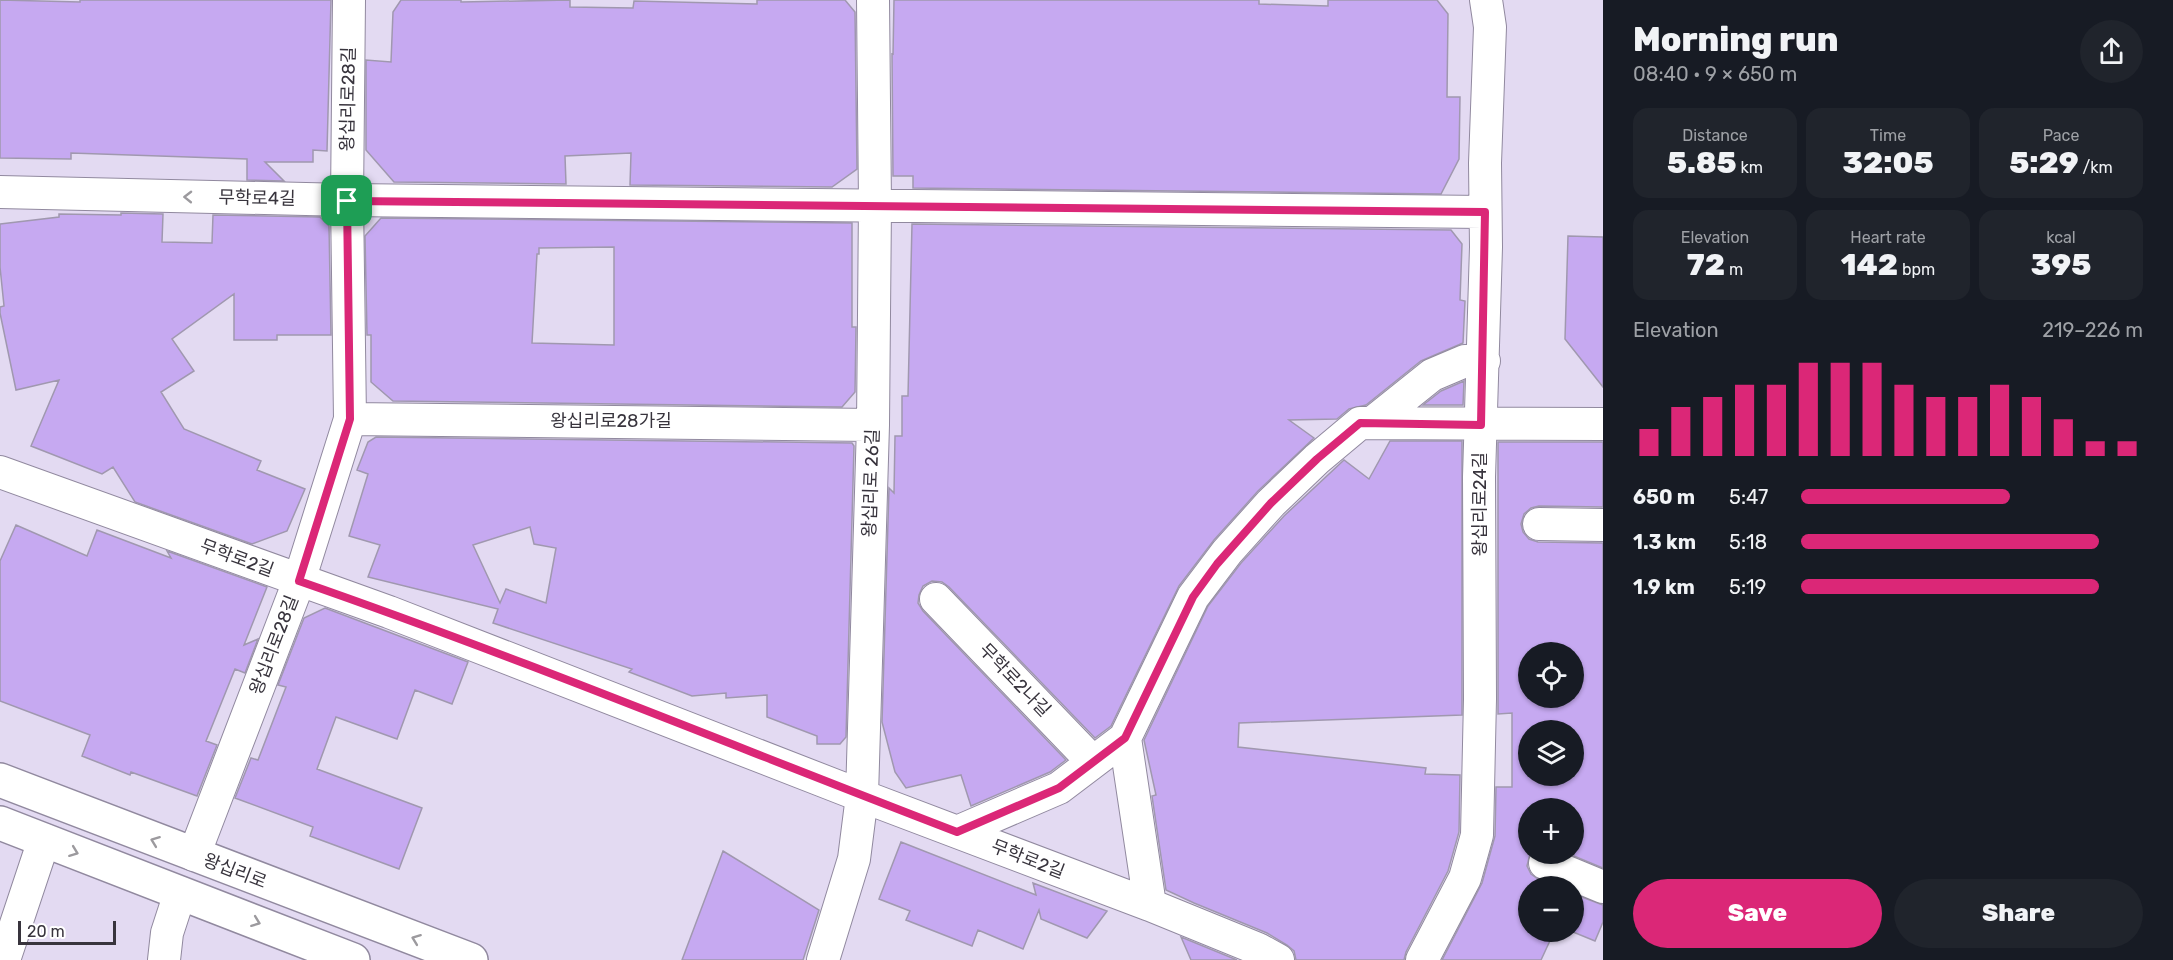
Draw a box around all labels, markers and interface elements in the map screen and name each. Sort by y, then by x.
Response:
text: Morning run [1633,20,1838,59]
button: share [2080,20,2143,83]
street label: 왕십리로28길 [336,46,360,152]
text: 08:40 · 9 × 650 m [1633,62,1797,86]
text: Distance [1682,126,1748,145]
text: Time [1870,126,1906,145]
text: Pace [2043,126,2079,145]
text: 5.85 [1667,145,1737,181]
text: 32:05 [1842,145,1934,181]
text: 5:29 [2009,145,2079,181]
text: km [1737,158,1763,177]
text: /km [2079,158,2113,177]
pin [321,175,372,226]
icon: arrive [330,184,363,217]
street label: 무학로4길 [218,186,296,210]
one-way arrow [183,190,192,203]
text: Elevation [1681,228,1749,247]
text: Heart rate [1850,228,1926,247]
text: kcal [2046,228,2076,247]
text: 72 [1687,247,1725,283]
text: 142 [1841,247,1898,283]
text: 395 [2031,247,2091,283]
text: m [1725,260,1743,279]
text: bpm [1898,260,1935,279]
text: Elevation [1633,318,1719,342]
text: 219–226 m [2042,318,2143,342]
street label: 왕십리로28가길 [550,410,672,432]
street label: 왕십리로 26길 [858,428,884,538]
street label: 왕십리로24길 [1469,452,1491,556]
text: 650 m [1633,485,1695,509]
text: 5:47 [1729,485,1768,509]
text: 1.3 km [1633,530,1696,554]
text: 5:18 [1729,530,1767,554]
street label: 무학로2길 [197,535,277,581]
text: 1.9 km [1633,575,1695,599]
text: 5:19 [1729,575,1766,599]
street label: 왕십리로28길 [245,592,303,698]
street label: 무학로2나길 [975,639,1055,721]
map controls [1518,642,1584,942]
button: locate [1518,642,1584,708]
button: layers [1518,720,1584,786]
button: + [1518,798,1584,864]
one-way arrow [150,835,161,848]
street label: 무학로2길 [988,835,1068,883]
one-way arrow [68,845,79,857]
street label: 왕십리로 [200,849,270,893]
button: − [1518,876,1584,942]
button: Save [1633,879,1882,948]
button: Share [1894,879,2143,948]
one-way arrow [250,915,261,928]
scale bar [18,918,116,946]
text: 20 m [27,922,65,941]
one-way arrow [411,934,422,947]

